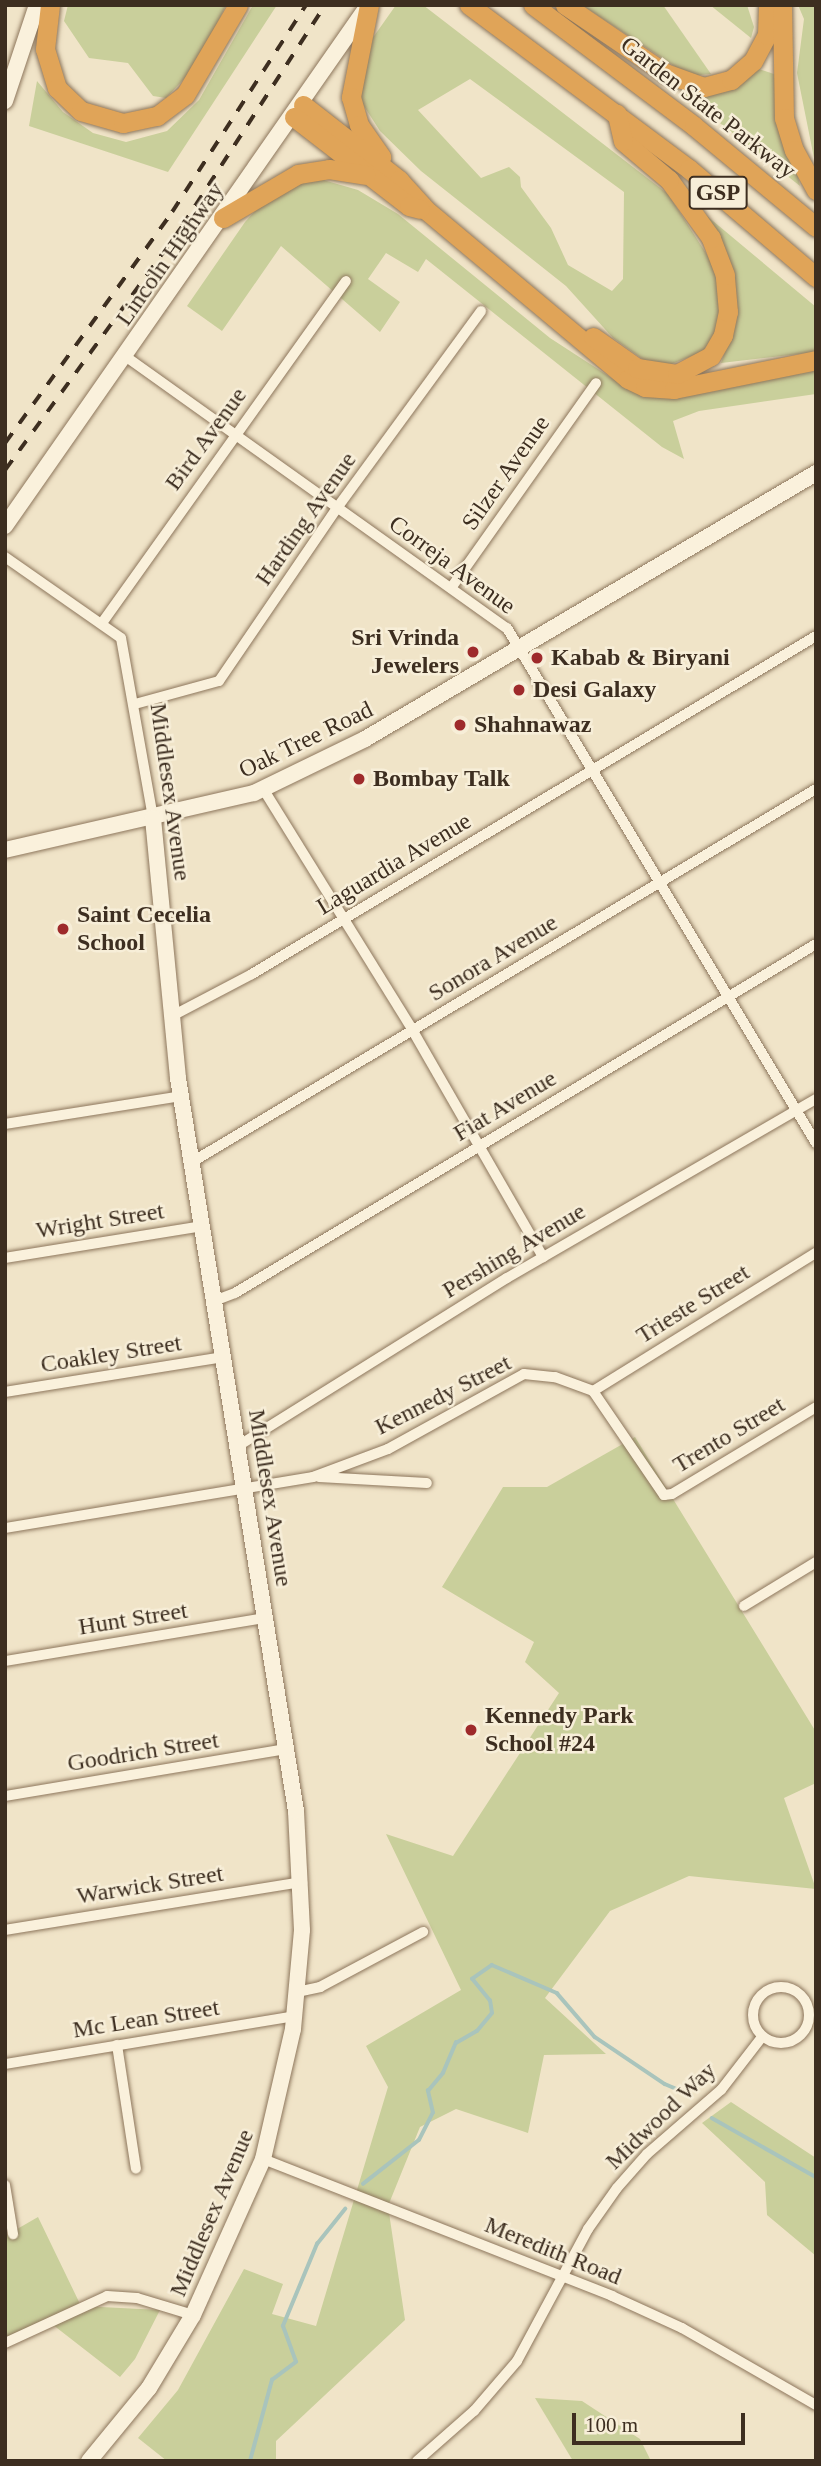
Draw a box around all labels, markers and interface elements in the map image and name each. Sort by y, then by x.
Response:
street label: Garden State Parkway [615,31,801,185]
road number: GSP [688,174,748,212]
street label: Lincoln Highway [110,177,230,331]
street label: Bird Avenue [159,381,253,497]
street label: Silzer Avenue [456,410,556,536]
street label: Harding Avenue [249,446,363,592]
street label: Correja Avenue [383,509,521,621]
place label: Sri Vrinda Jewelers [351,624,459,680]
marker: Sri Vrinda Jewelers [465,644,481,660]
place label: Kabab & Biryani [551,644,730,672]
marker: Kabab & Biryani [529,650,545,666]
place label: Desi Galaxy [533,676,656,704]
marker: Desi Galaxy [511,682,527,698]
street label: Oak Tree Road [234,695,378,785]
street label: Middlesex Avenue [143,701,197,883]
place label: Shahnawaz [474,711,591,739]
marker: Shahnawaz [452,717,468,733]
place label: Bombay Talk [373,765,510,793]
marker: Bombay Talk [351,771,367,787]
street label: Laguardia Avenue [311,806,477,922]
place label: Saint Cecelia School [77,901,211,957]
street label: Sonora Avenue [423,908,563,1008]
marker: Saint Cecelia School [55,921,71,937]
street label: Fiat Avenue [448,1064,562,1148]
street label: Wright Street [34,1197,166,1245]
street label: Pershing Avenue [437,1197,591,1305]
street label: Trieste Street [631,1258,755,1350]
street label: Coakley Street [39,1329,183,1379]
street label: Kennedy Street [370,1348,516,1442]
street label: Trento Street [668,1390,790,1480]
street label: Middlesex Avenue [242,1407,298,1589]
street label: Hunt Street [76,1596,190,1642]
place label: Kennedy Park School #24 [485,1702,634,1758]
marker: Kennedy Park School #24 [463,1722,479,1738]
street label: Goodrich Street [65,1726,221,1778]
street label: Warwick Street [75,1859,225,1911]
street label: Mc Lean Street [71,1993,221,2045]
street label: Midwood Way [600,2056,722,2176]
street label: Middlesex Avenue [164,2124,260,2302]
street label: Meredith Road [481,2211,625,2291]
scale bar [576,2400,749,2444]
text: 100 m [585,2413,638,2437]

